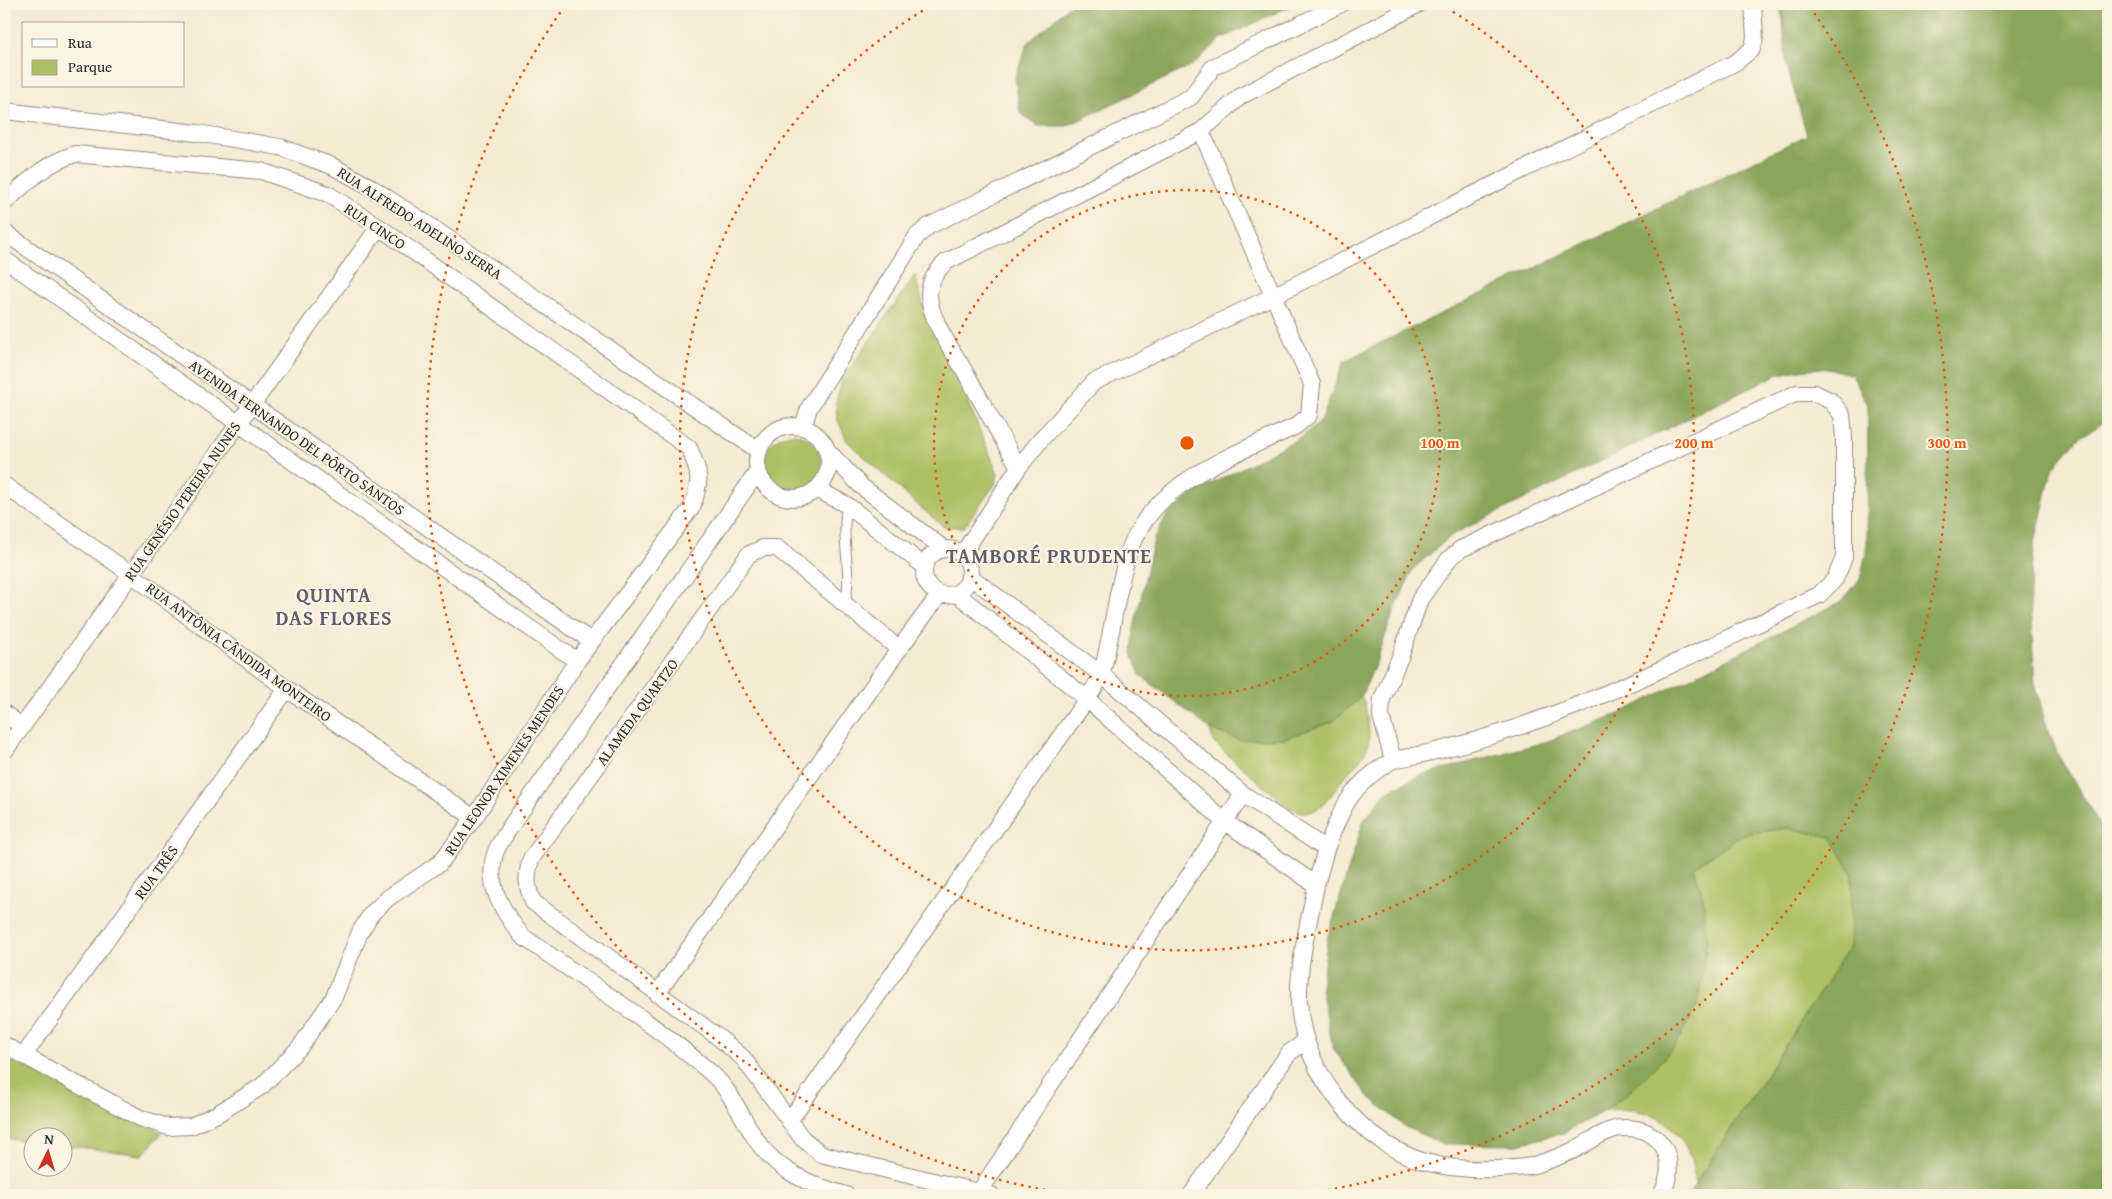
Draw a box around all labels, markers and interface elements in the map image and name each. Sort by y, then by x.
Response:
legend [22,22,185,88]
text: Rua [68,32,92,53]
text: Parque [68,56,112,77]
street label: RUA ALFREDO ADELINO SERRA [333,162,507,284]
street label: RUA CINCO [340,198,410,254]
street label: AVENIDA FERNANDO DEL PÔRTO SANTOS [185,354,409,520]
street label: RUA GENÉSIO PEREIRA NUNES [119,417,245,585]
text: 100 m [1420,432,1460,453]
text: 200 m [1674,432,1714,453]
text: 300 m [1927,432,1967,453]
centre of rings [1178,434,1196,452]
district label: TAMBORÉ PRUDENTE [946,541,1152,570]
street label: RUA ANTÔNIA CÂNDIDA MONTEIRO [142,577,336,727]
district label: QUINTA DAS FLORES [275,580,393,632]
street label: ALAMEDA QUARTZO [591,654,683,770]
street label: RUA LEONOR XIMENES MENDES [439,681,569,859]
street label: RUA TRÊS [129,841,183,903]
north arrow [22,1126,72,1176]
text: N [44,1129,55,1149]

